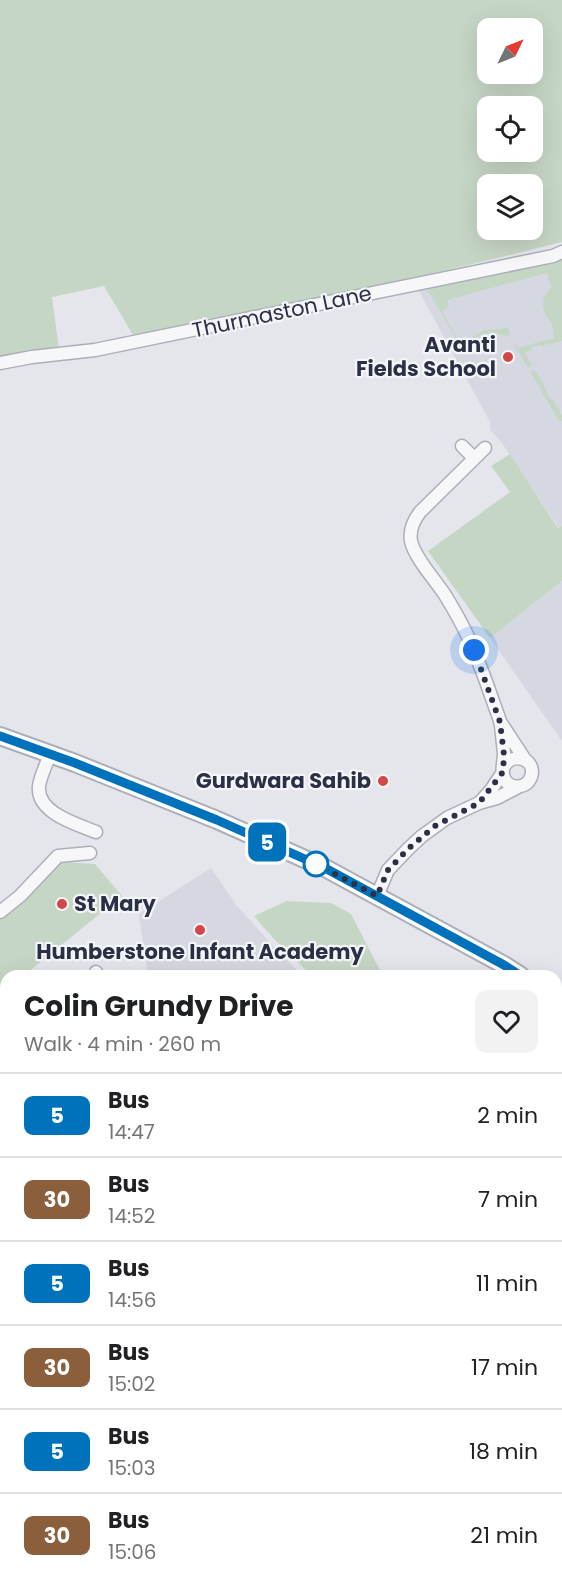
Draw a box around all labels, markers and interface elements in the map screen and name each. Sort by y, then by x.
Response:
north arrow [477,18,543,84]
map controls [477,18,543,240]
button: locate [477,96,543,162]
button: layers [477,174,543,240]
street label: Thurmaston Lane [190,278,374,345]
place label: Avanti Fields School [356,330,496,383]
marker: Avanti Fields School [501,350,515,364]
your location [459,635,489,665]
place label: Gurdwara Sahib [196,766,371,795]
marker: Gurdwara Sahib [376,774,390,788]
line badge: 5 [248,822,286,862]
text: 5 [260,828,274,857]
unlabelled marker [303,851,329,877]
place label: St Mary [74,889,156,918]
marker: St Mary [55,897,69,911]
marker: Humberstone Infant Academy [193,923,207,937]
place label: Humberstone Infant Academy [36,937,364,966]
text: Colin Grundy Drive [24,987,294,1026]
button: heart [475,990,538,1053]
text: Walk · 4 min · 260 m [24,1030,221,1058]
text: Bus [108,1085,150,1116]
text: 2 min [477,1100,538,1131]
text: 5 [50,1101,64,1130]
text: 14:47 [108,1118,155,1146]
text: Bus [108,1169,150,1200]
text: 7 min [478,1184,538,1215]
text: 30 [44,1185,70,1214]
text: 14:52 [108,1202,155,1230]
text: Bus [108,1253,150,1284]
text: 11 min [476,1268,538,1299]
text: 5 [50,1269,64,1298]
text: 14:56 [108,1286,157,1314]
text: Bus [108,1337,150,1368]
text: 17 min [471,1352,538,1383]
text: 30 [44,1353,70,1382]
text: 15:02 [108,1370,155,1398]
text: Bus [108,1421,150,1452]
text: 18 min [469,1436,538,1467]
text: 5 [50,1437,64,1466]
text: 15:03 [108,1454,156,1482]
text: Bus [108,1505,150,1536]
text: 21 min [470,1520,538,1551]
text: 30 [44,1521,70,1550]
text: 15:06 [108,1538,156,1566]

